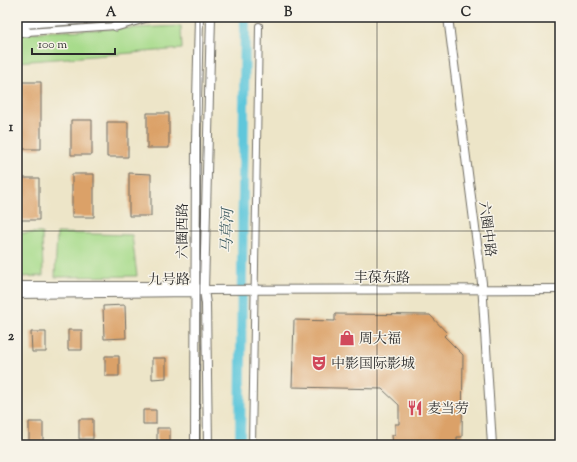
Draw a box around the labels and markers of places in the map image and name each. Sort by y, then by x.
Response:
shop icon: 周大福 [338,329,356,347]
place label: 周大福 [359,330,401,350]
theatre icon: 中影国际影城 [310,354,328,372]
place label: 中影国际影城 [331,355,415,375]
restaurant icon: 麦当劳 [406,399,424,417]
place label: 麦当劳 [427,400,469,420]

